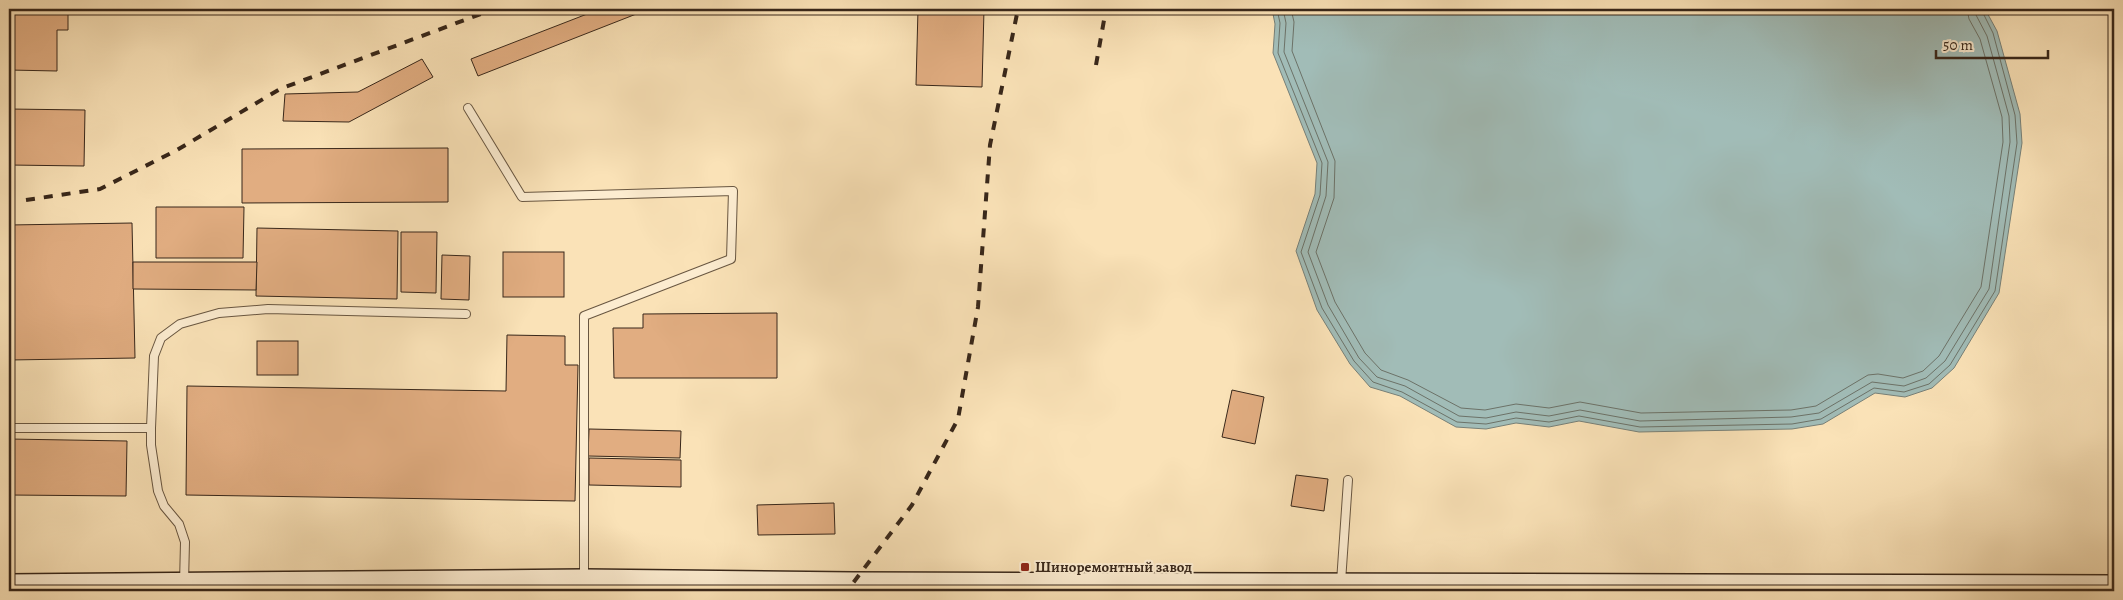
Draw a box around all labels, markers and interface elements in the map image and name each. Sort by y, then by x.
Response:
scale bar [1936,28,2048,60]
text: 50 m [1943,35,1973,55]
place label: Шиноремонтный завод [1035,557,1192,577]
marker: Шиноремонтный завод [1019,561,1031,573]

